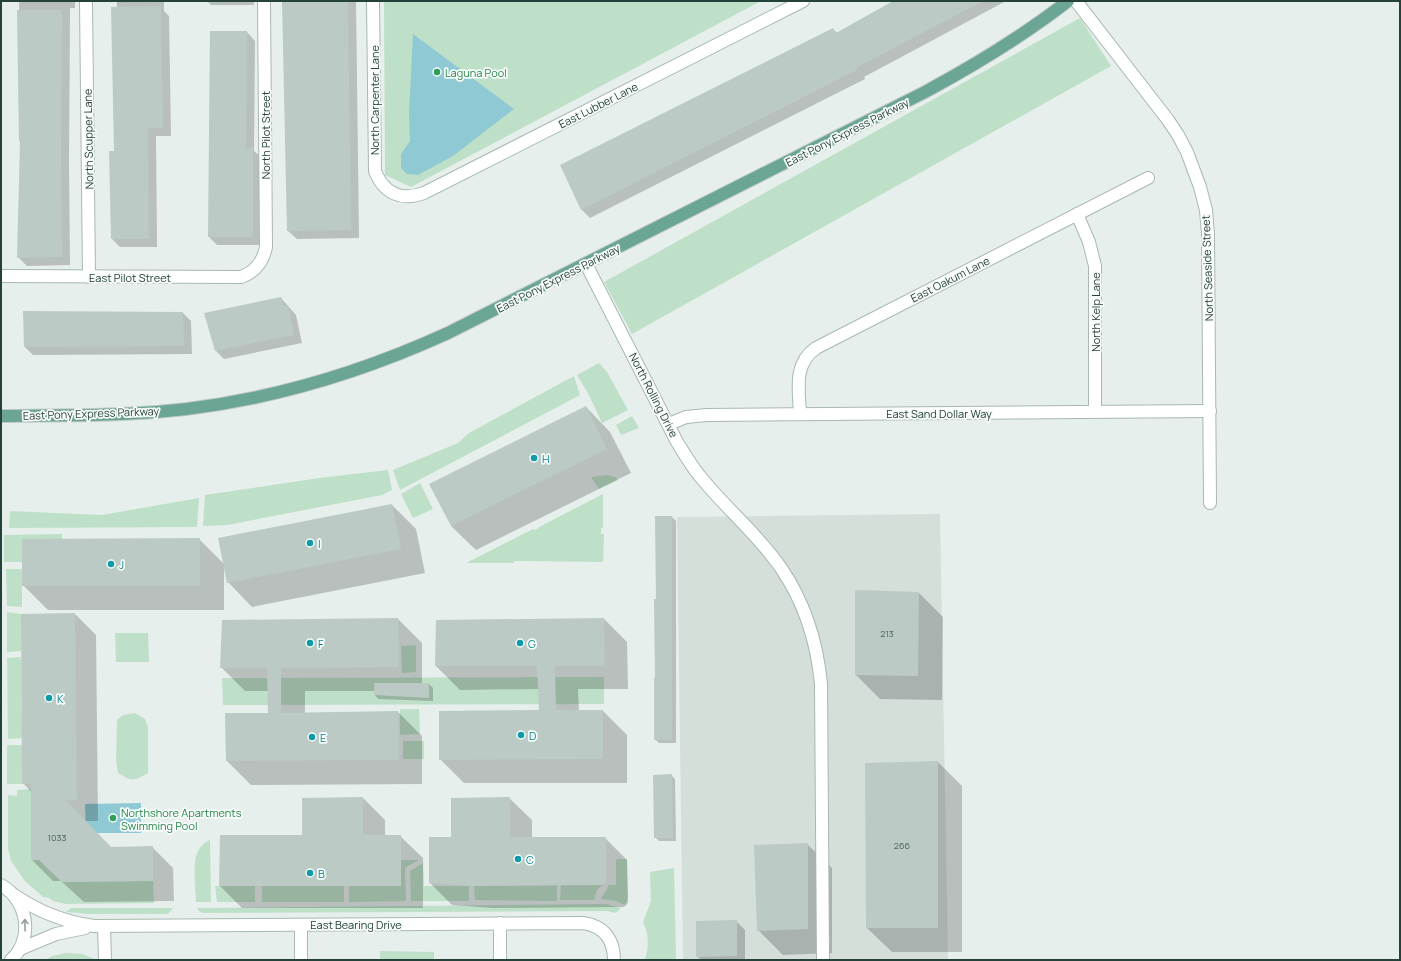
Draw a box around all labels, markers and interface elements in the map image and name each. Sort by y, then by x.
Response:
street label: North Carpenter Lane [367,45,382,155]
place label: Laguna Pool [445,65,507,80]
marker: Laguna Pool [432,67,442,77]
street label: East Lubber Lane [556,78,641,131]
street label: North Scupper Lane [80,88,96,190]
street label: North Pilot Street [258,91,273,179]
street label: East Pony Express Parkway [783,94,911,170]
street label: North Seaside Street [1198,215,1216,321]
street label: East Pony Express Parkway [494,240,622,316]
street label: East Oakum Lane [908,252,993,305]
street label: East Pilot Street [89,270,171,285]
street label: North Kelp Lane [1088,272,1103,352]
street label: North Rolling Drive [626,350,682,440]
street label: East Pony Express Parkway [23,403,160,423]
street label: East Sand Dollar Way [886,406,992,421]
place label: H [542,451,550,466]
marker: H [529,453,539,463]
place label: I [318,536,321,551]
marker: I [305,538,315,548]
place label: J [119,557,124,572]
marker: J [106,559,116,569]
house number: 213 [880,627,894,640]
place label: F [318,636,324,651]
place label: G [528,636,536,651]
marker: F [305,638,315,648]
marker: G [515,638,525,648]
place label: K [57,691,64,706]
marker: K [44,693,54,703]
place label: D [529,728,536,743]
place label: E [320,730,326,745]
marker: D [516,730,526,740]
marker: E [307,732,317,742]
place label: Northshore Apartments Swimming Pool [121,805,242,833]
marker: Northshore Apartments Swimming Pool [108,813,118,823]
house number: 1033 [48,831,66,844]
house number: 266 [894,839,911,852]
place label: C [526,852,534,867]
marker: C [513,854,523,864]
place label: B [318,866,325,881]
marker: B [305,868,315,878]
street label: East Bearing Drive [310,917,402,932]
one-way arrow [21,919,29,932]

